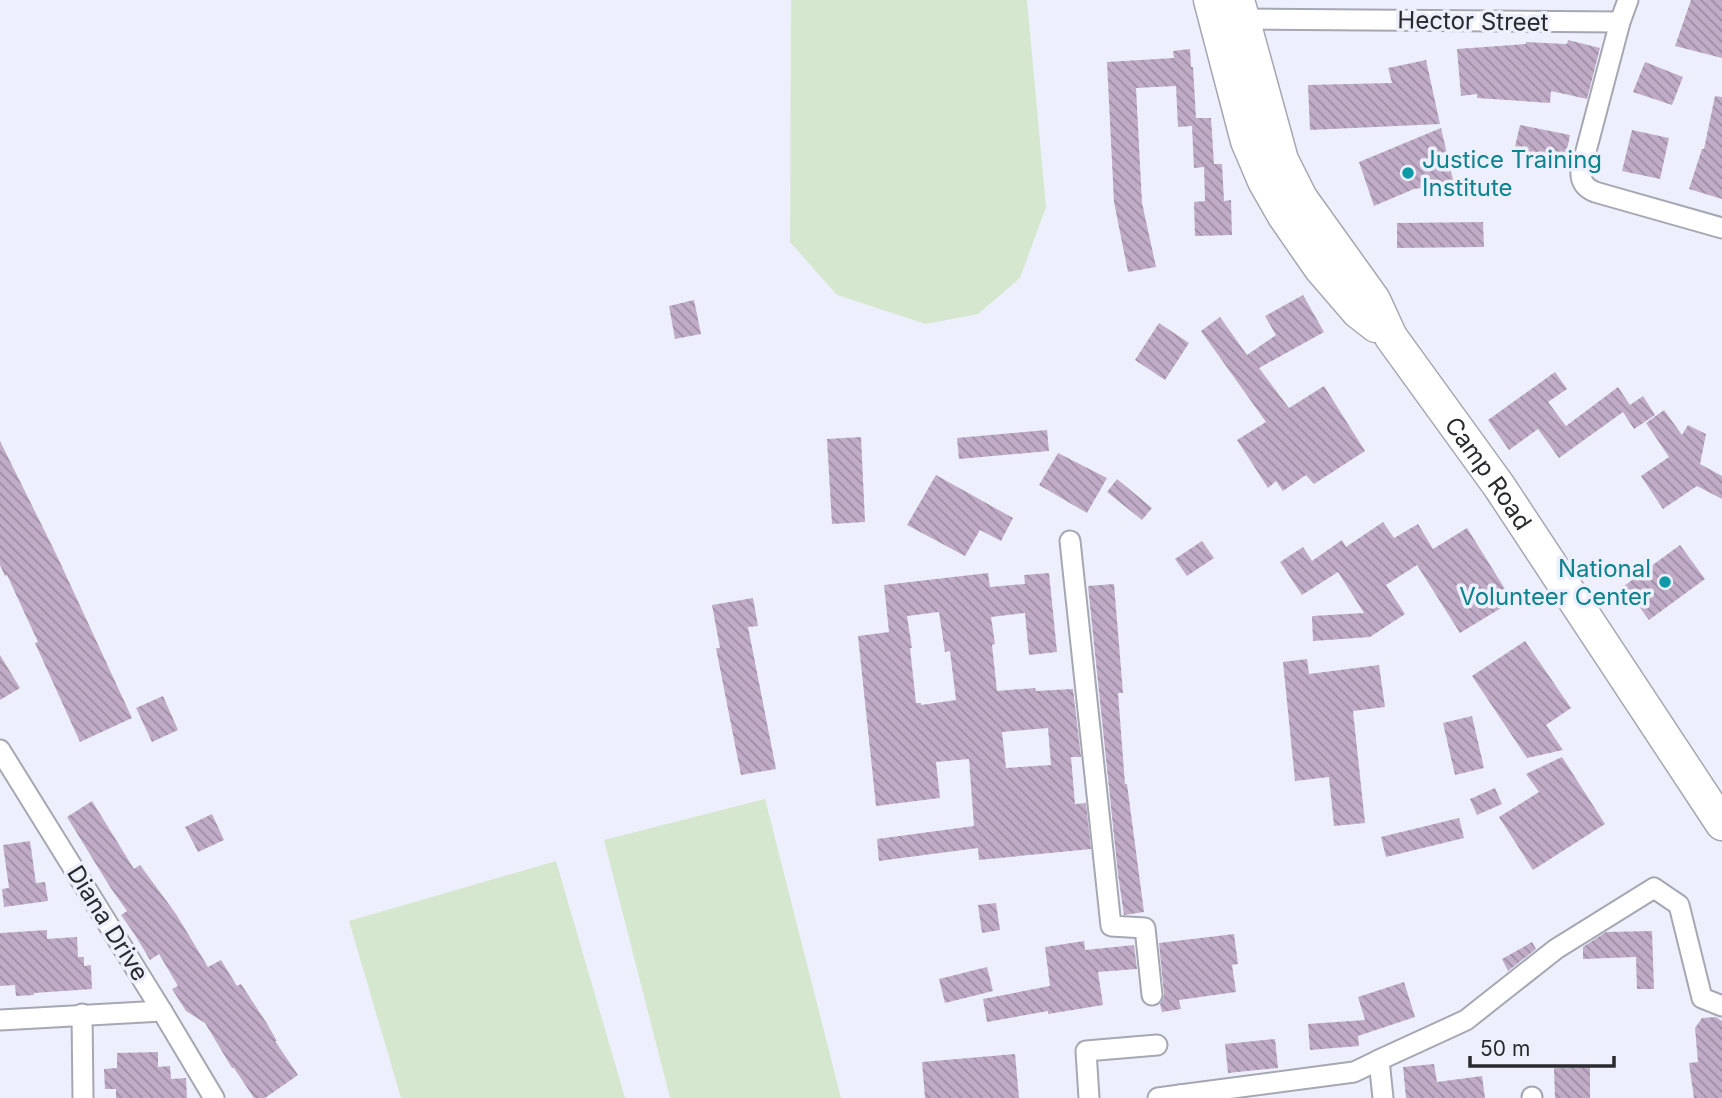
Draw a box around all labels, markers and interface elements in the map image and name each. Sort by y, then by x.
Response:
street label: Hector Street [1397,5,1549,37]
place label: Justice Training Institute [1422,145,1602,202]
marker: Justice Training Institute [1400,165,1416,181]
street label: Camp Road [1439,411,1538,535]
place label: National Volunteer Center [1459,554,1651,611]
marker: National Volunteer Center [1657,574,1673,590]
street label: Diana Drive [61,860,155,986]
scale bar [1470,1024,1614,1068]
text: 50 m [1480,1036,1530,1061]

